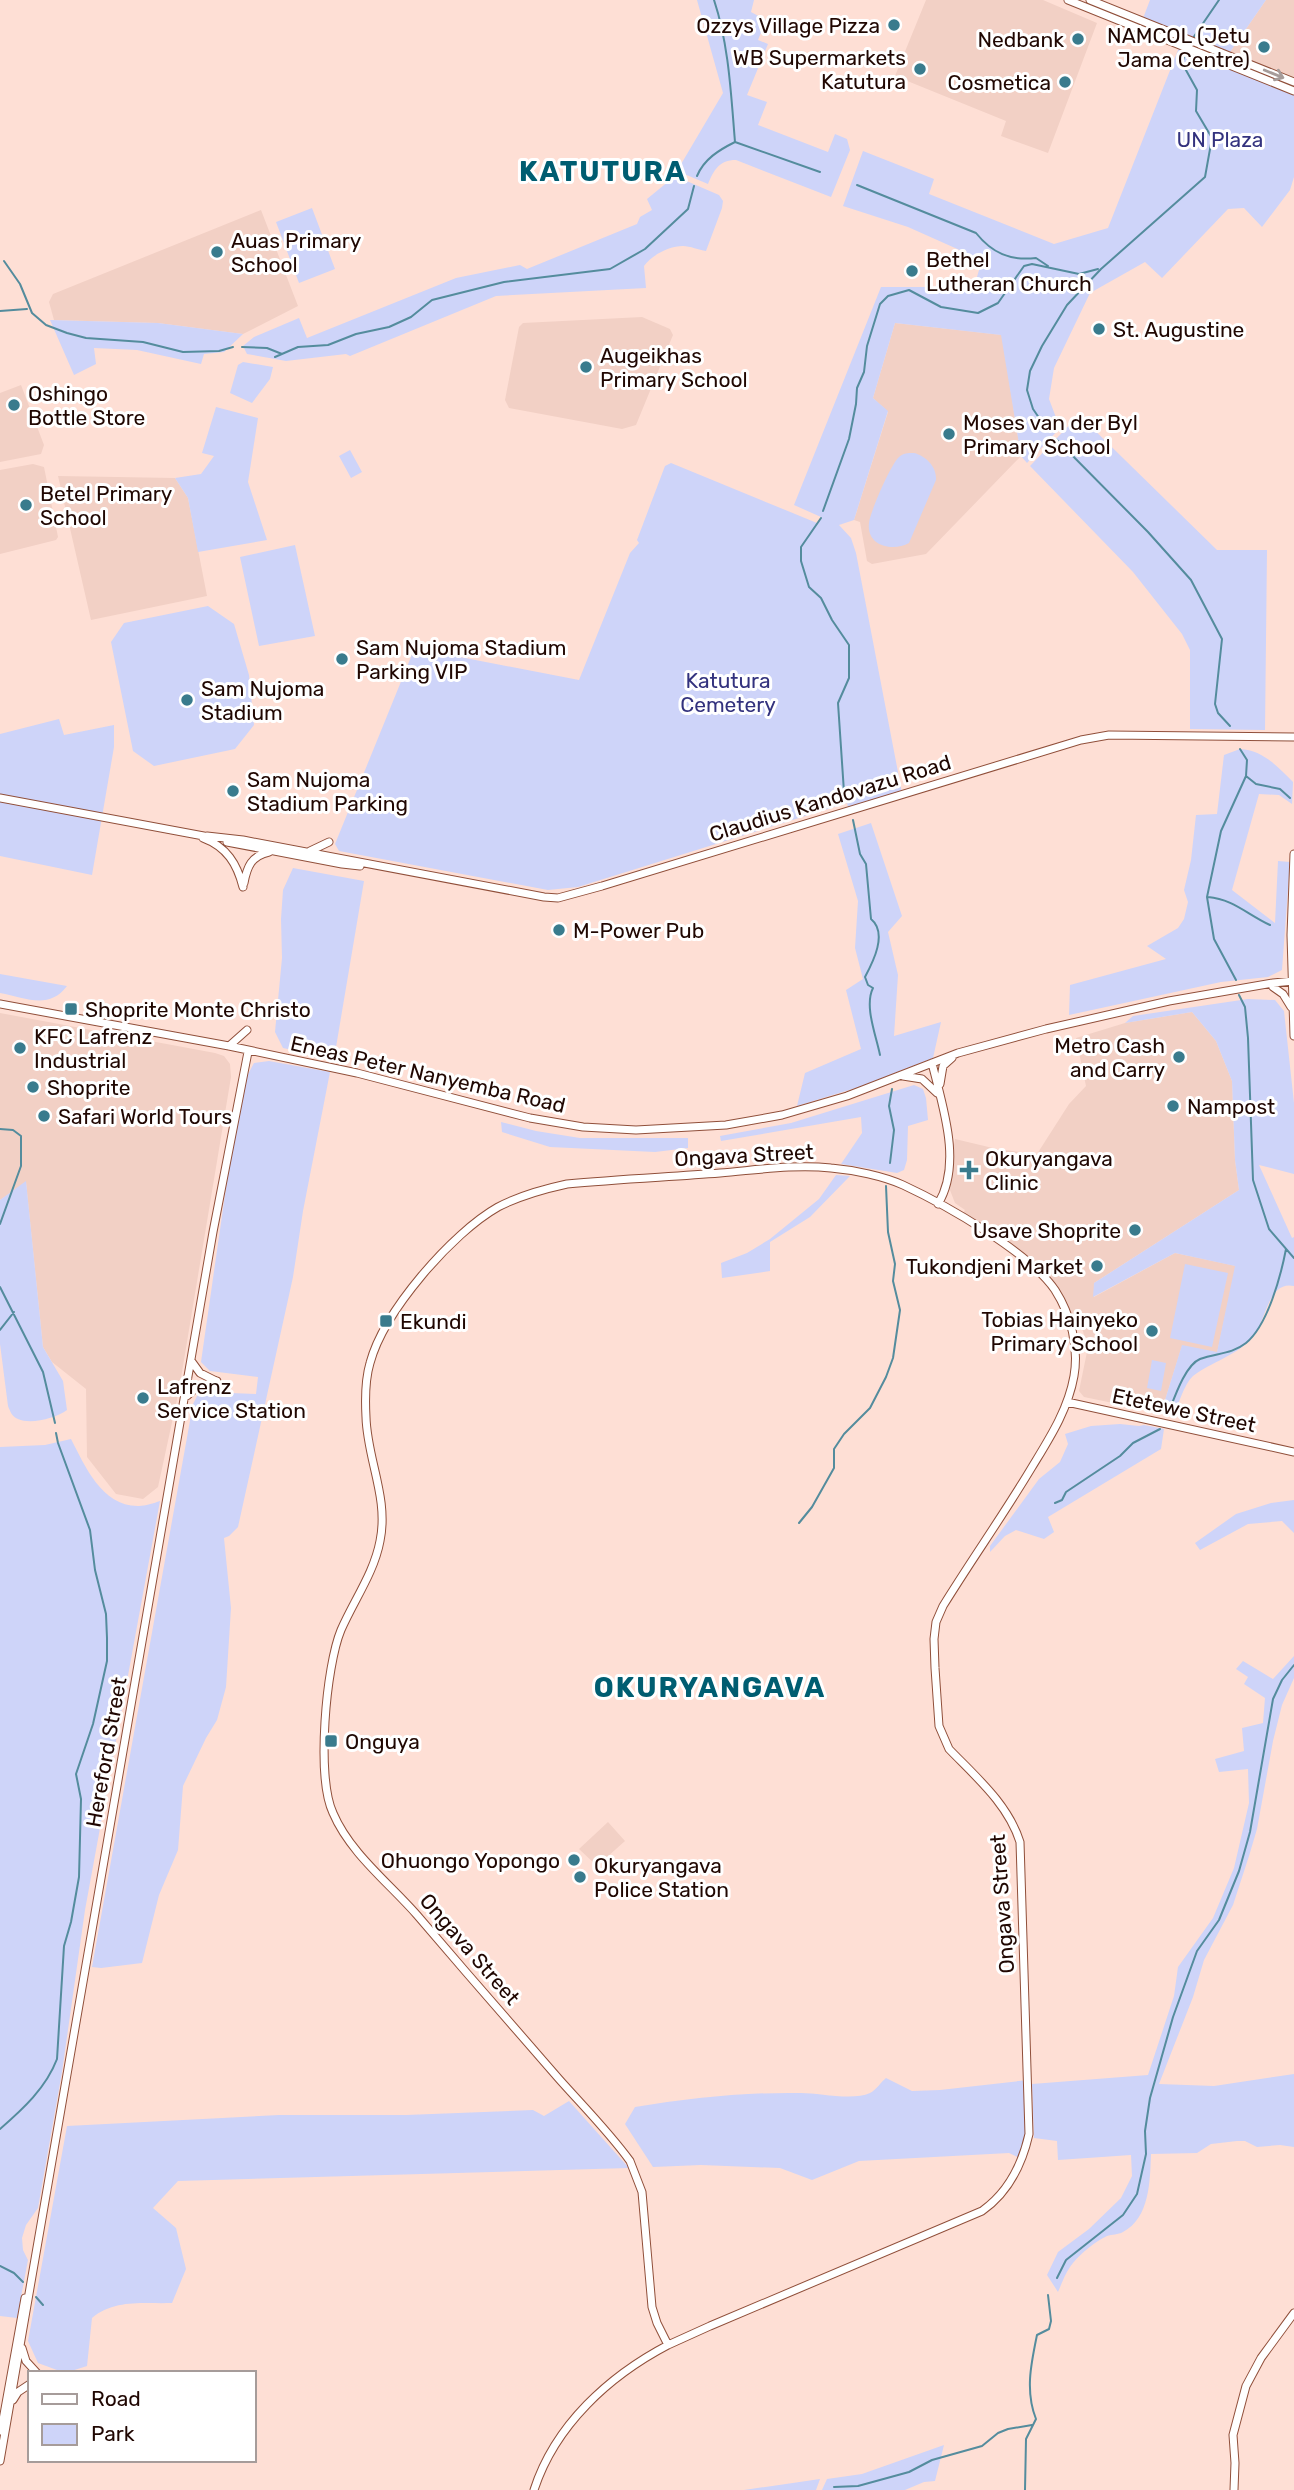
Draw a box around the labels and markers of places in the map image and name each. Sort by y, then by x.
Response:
place label: Ozzys Village Pizza [696,13,880,38]
marker: Ozzys Village Pizza [886,17,902,33]
place label: NAMCOL (Jetu Jama Centre) [1107,23,1250,72]
place label: Nedbank [978,27,1064,52]
marker: Nedbank [1070,31,1086,47]
marker: NAMCOL (Jetu Jama Centre) [1256,39,1272,55]
place label: WB Supermarkets Katutura [733,45,906,94]
marker: WB Supermarkets Katutura [912,61,928,77]
place label: Cosmetica [947,70,1051,95]
marker: Cosmetica [1057,74,1073,90]
place label: Auas Primary School [231,228,362,277]
marker: Auas Primary School [209,244,225,260]
place label: Bethel Lutheran Church [926,247,1092,296]
marker: Bethel Lutheran Church [904,263,920,279]
place label: St. Augustine [1113,317,1244,342]
marker: St. Augustine [1091,321,1107,337]
place label: Augeikhas Primary School [600,343,748,392]
marker: Augeikhas Primary School [578,359,594,375]
place label: Oshingo Bottle Store [28,381,145,430]
marker: Oshingo Bottle Store [6,397,22,413]
place label: Moses van der Byl Primary School [963,410,1138,459]
marker: Moses van der Byl Primary School [941,426,957,442]
place label: Betel Primary School [40,481,173,530]
marker: Betel Primary School [18,497,34,513]
place label: Sam Nujoma Stadium Parking VIP [356,635,566,684]
marker: Sam Nujoma Stadium Parking VIP [334,651,350,667]
place label: Sam Nujoma Stadium [201,676,324,725]
marker: Sam Nujoma Stadium [179,692,195,708]
place label: Sam Nujoma Stadium Parking [247,767,408,816]
marker: Sam Nujoma Stadium Parking [225,783,241,799]
place label: M-Power Pub [573,918,704,943]
marker: M-Power Pub [551,922,567,938]
place label: Shoprite Monte Christo [85,997,311,1022]
marker: Shoprite Monte Christo [63,1001,79,1017]
place label: KFC Lafrenz Industrial [34,1024,152,1073]
place label: Metro Cash and Carry [1054,1033,1165,1082]
marker: KFC Lafrenz Industrial [12,1040,28,1056]
marker: Metro Cash and Carry [1171,1049,1187,1065]
place label: Shoprite [47,1075,130,1100]
marker: Shoprite [25,1079,41,1095]
place label: Nampost [1187,1094,1275,1119]
marker: Nampost [1165,1098,1181,1114]
place label: Safari World Tours [58,1104,232,1129]
marker: Safari World Tours [36,1108,52,1124]
place label: Okuryangava Clinic [985,1146,1113,1195]
marker: Okuryangava Clinic [959,1160,979,1180]
place label: Usave Shoprite [973,1218,1121,1243]
marker: Usave Shoprite [1127,1222,1143,1238]
place label: Tukondjeni Market [906,1254,1083,1279]
marker: Tukondjeni Market [1089,1258,1105,1274]
place label: Tobias Hainyeko Primary School [981,1307,1138,1356]
place label: Ekundi [400,1309,467,1334]
marker: Ekundi [378,1313,394,1329]
marker: Tobias Hainyeko Primary School [1144,1323,1160,1339]
place label: Lafrenz Service Station [157,1374,306,1423]
marker: Lafrenz Service Station [135,1390,151,1406]
place label: Onguya [345,1729,420,1754]
marker: Onguya [323,1733,339,1749]
place label: Ohuongo Yopongo [381,1848,560,1873]
marker: Ohuongo Yopongo [566,1852,582,1868]
place label: Okuryangava Police Station [594,1853,729,1902]
marker: Okuryangava Police Station [572,1869,588,1885]

